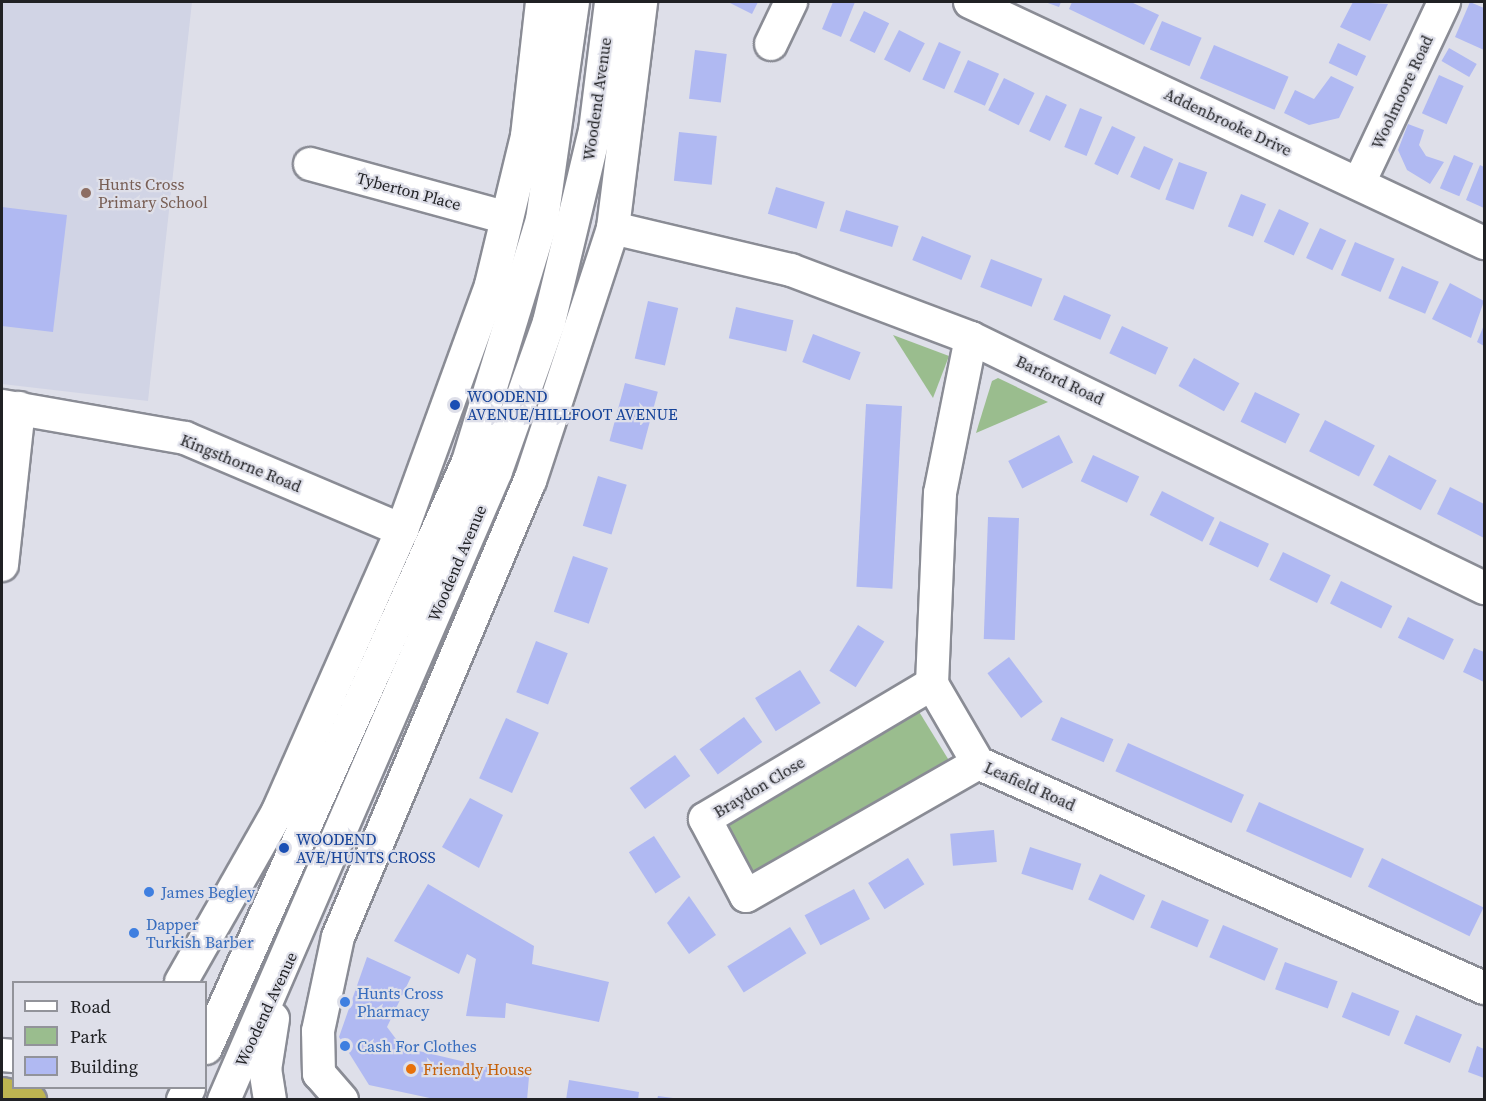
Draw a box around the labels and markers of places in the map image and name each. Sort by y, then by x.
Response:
place label: Hunts Cross Primary School [98,174,208,212]
marker: Hunts Cross Primary School [79,186,93,200]
place label: WOODEND AVENUE/HILLFOOT AVENUE [467,386,678,424]
marker: WOODEND AVENUE/HILLFOOT AVENUE [448,398,462,412]
place label: WOODEND AVE/HUNTS CROSS [296,829,436,867]
marker: WOODEND AVE/HUNTS CROSS [277,841,291,855]
place label: James Begley [161,882,255,902]
marker: James Begley [142,885,156,899]
place label: Dapper Turkish Barber [146,914,254,952]
marker: Dapper Turkish Barber [127,926,141,940]
place label: Hunts Cross Pharmacy [357,983,443,1021]
marker: Hunts Cross Pharmacy [338,995,352,1009]
place label: Cash For Clothes [357,1036,477,1056]
marker: Cash For Clothes [338,1039,352,1053]
place label: Friendly House [423,1059,532,1079]
marker: Friendly House [404,1062,418,1076]

